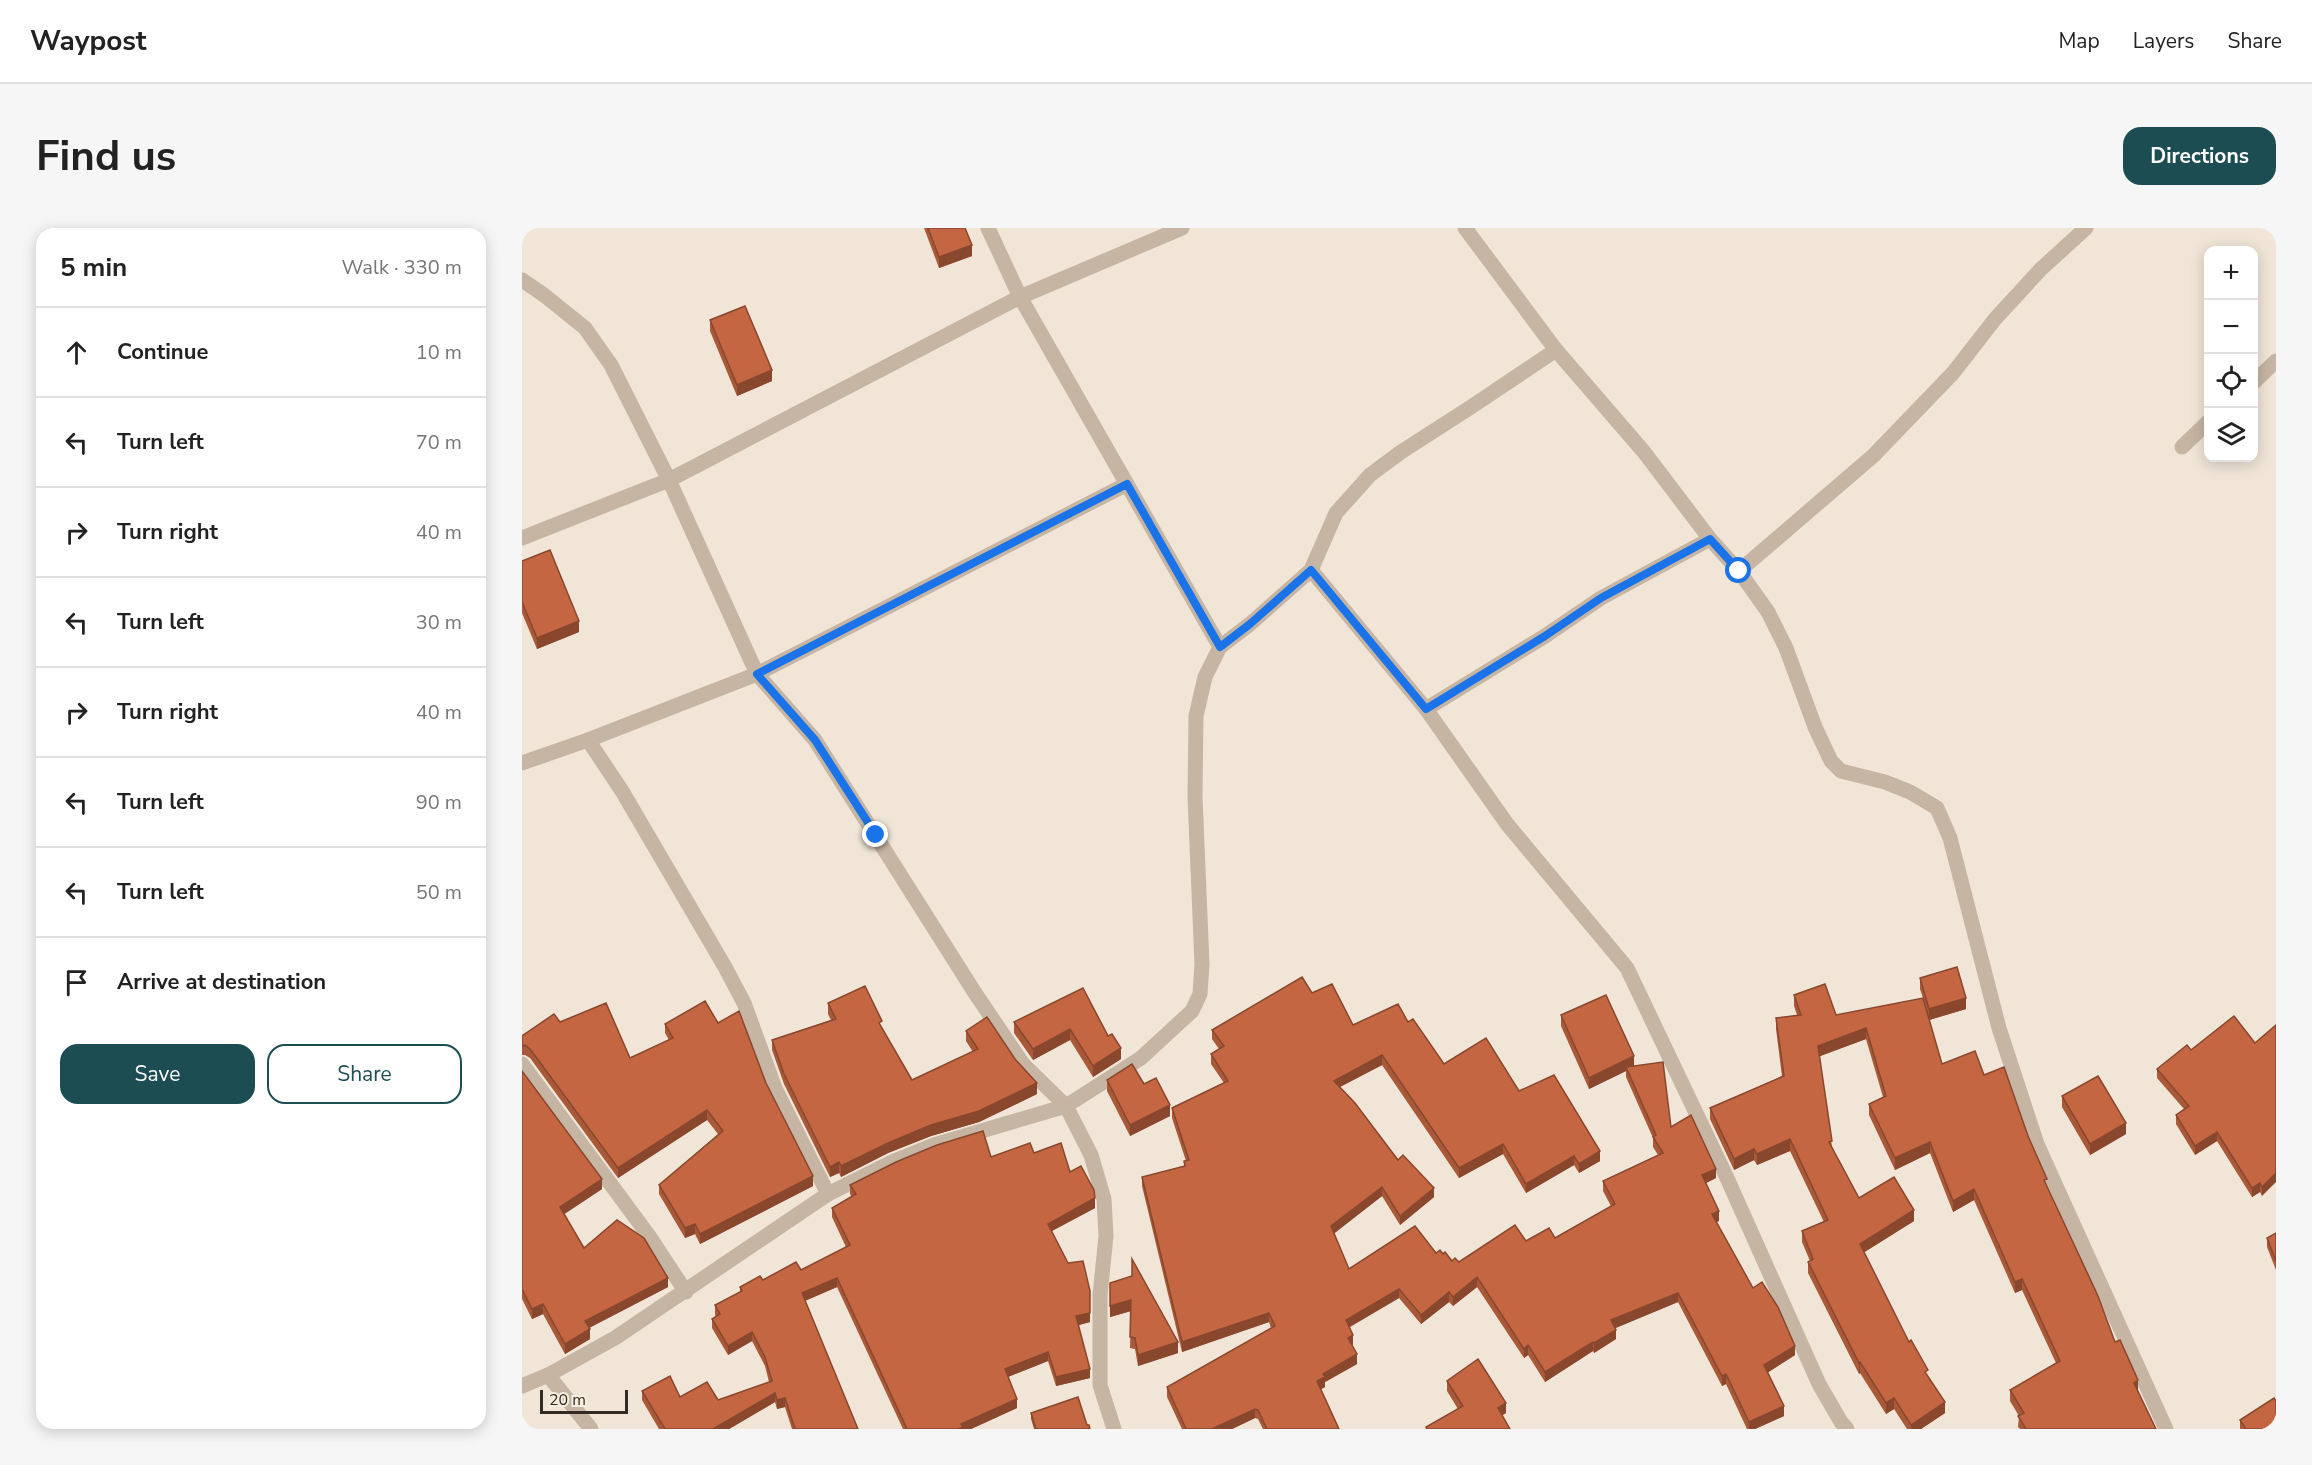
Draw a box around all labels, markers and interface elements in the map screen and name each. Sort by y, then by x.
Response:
text: Waypost [30,22,147,60]
text: Map [2058,27,2100,55]
text: Layers [2133,27,2194,55]
text: Share [2227,27,2282,55]
button: Directions [2123,127,2276,185]
text: Find us [36,128,176,185]
map controls [2204,246,2258,462]
button: + [2204,246,2258,300]
text: 5 min [60,250,127,285]
text: Walk · 330 m [342,254,462,281]
button: − [2204,300,2258,354]
icon: ahead [60,336,93,369]
text: Continue [117,337,208,367]
text: 10 m [416,339,462,366]
button: locate [2204,354,2258,408]
button: layers [2204,408,2258,462]
icon: left [60,426,93,459]
text: Turn left [117,427,204,457]
text: 70 m [416,429,462,456]
icon: right [60,516,93,549]
text: Turn right [117,517,218,547]
text: 40 m [416,519,462,546]
route start [1725,557,1751,583]
icon: left [60,606,93,639]
text: Turn left [117,607,204,637]
text: 30 m [416,609,462,636]
icon: right [60,696,93,729]
text: Turn right [117,697,218,727]
text: 40 m [416,699,462,726]
icon: left [60,786,93,819]
text: Turn left [117,787,204,817]
text: 90 m [416,789,462,816]
route end [862,821,888,847]
icon: left [60,876,93,909]
text: Turn left [117,877,204,907]
text: 50 m [416,879,462,906]
icon: arrive [60,966,93,999]
text: Arrive at destination [117,967,326,997]
button: Save [60,1044,255,1104]
button: Share [267,1044,462,1104]
scale bar [540,1387,628,1414]
text: 20 m [549,1389,586,1411]

